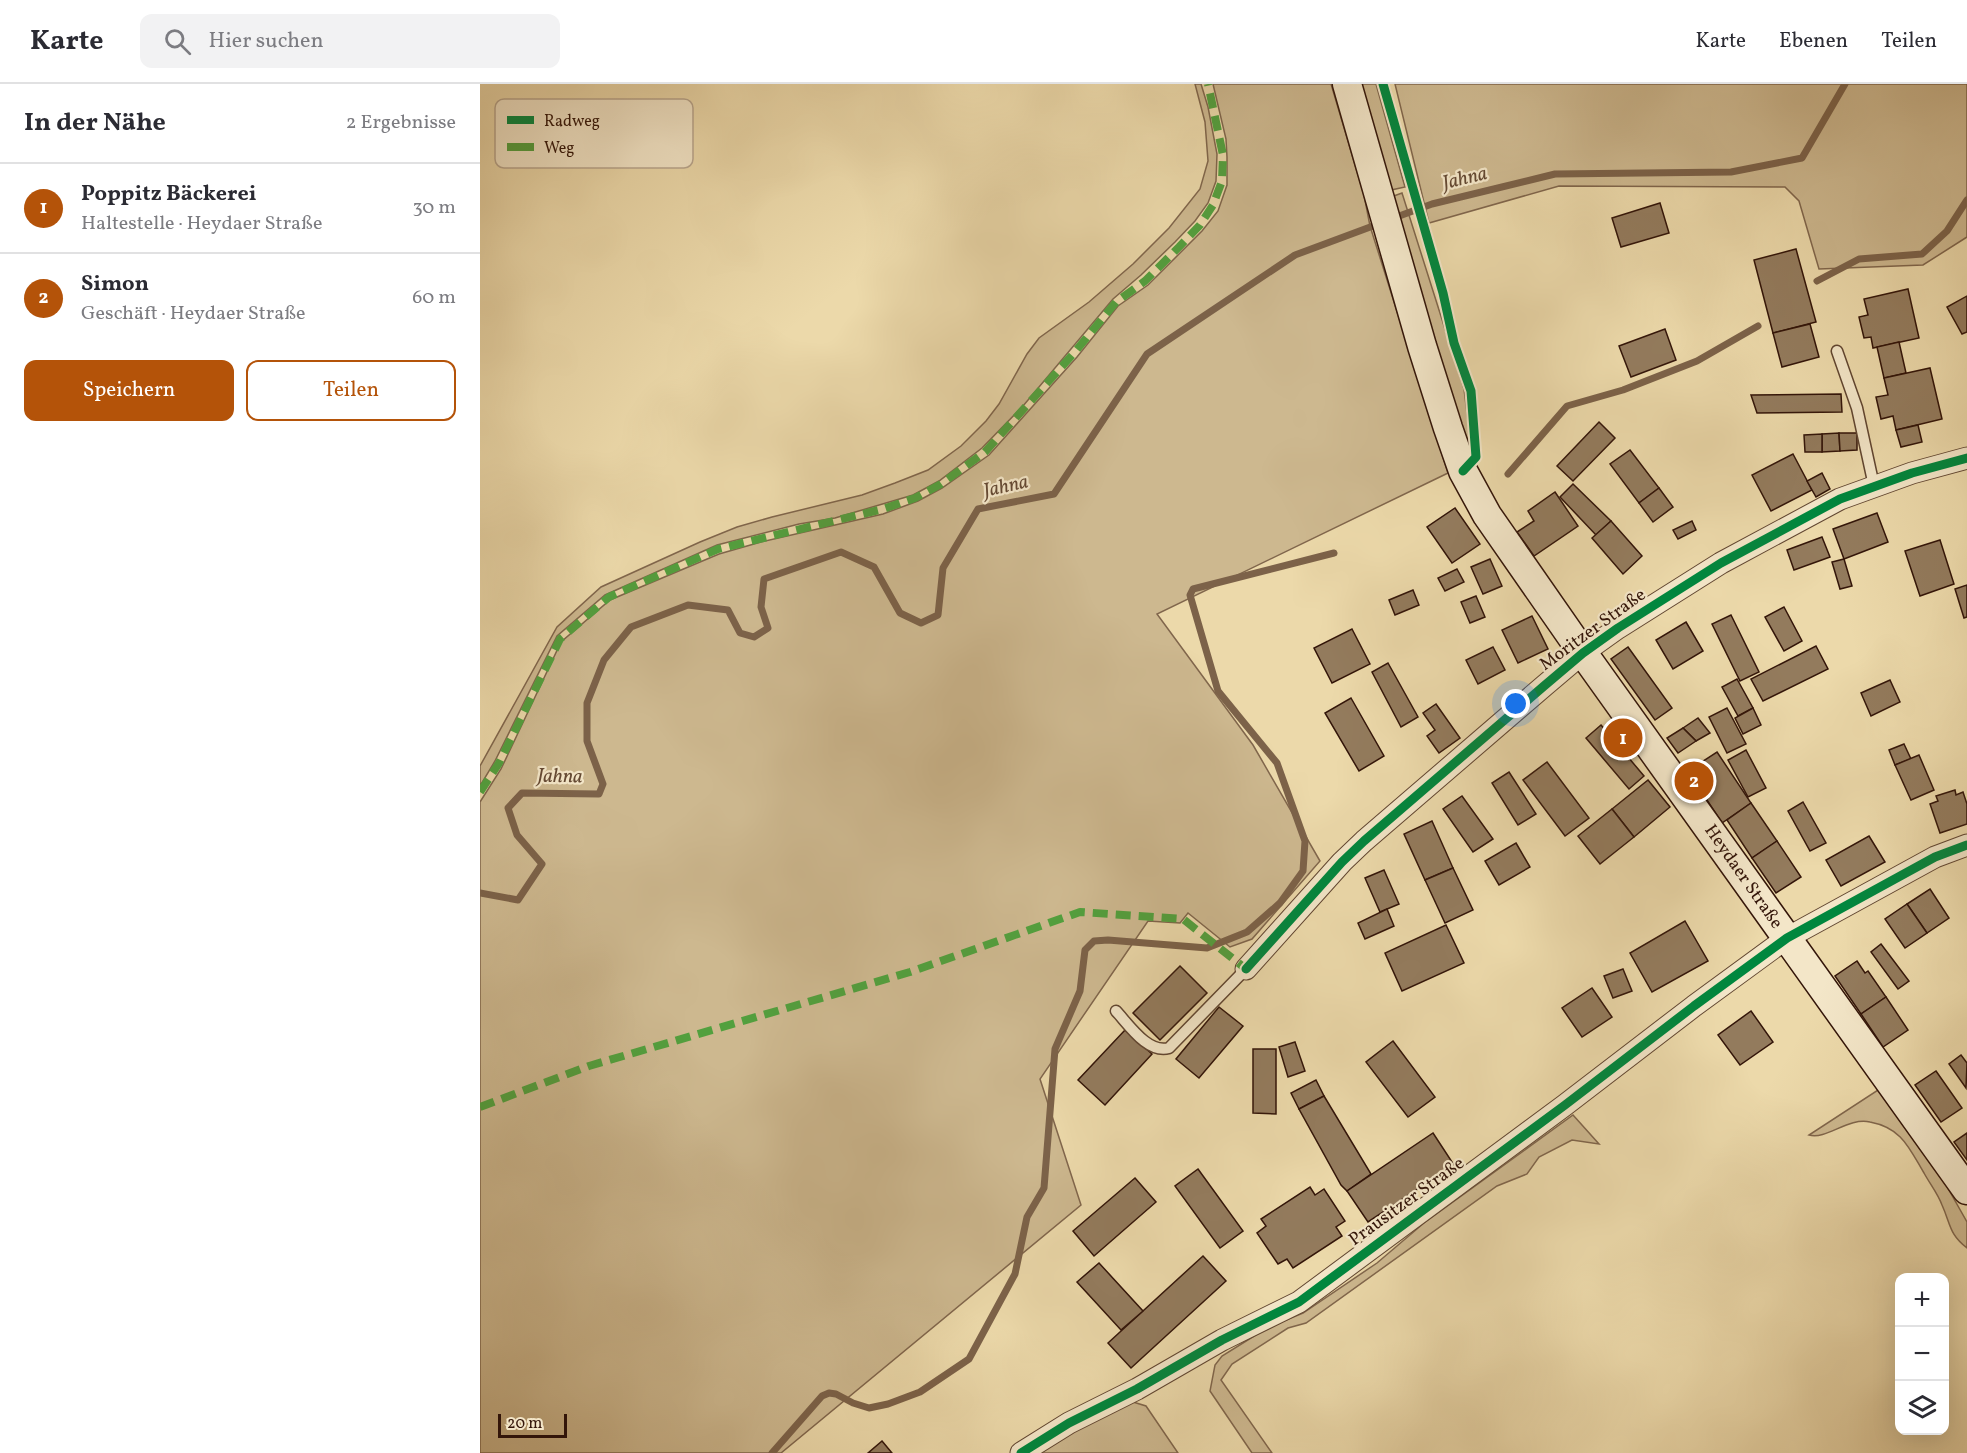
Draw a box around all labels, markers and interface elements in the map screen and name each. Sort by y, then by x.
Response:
search box [140,14,560,68]
text: Karte [30,22,104,61]
icon: search [161,25,194,58]
text: Hier suchen [209,26,324,57]
text: Karte [1695,27,1746,56]
text: Ebenen [1779,27,1848,56]
text: Teilen [1881,27,1937,56]
legend [495,99,693,168]
text: In der Nähe [24,105,166,141]
text: 2 Ergebnisse [346,109,456,137]
text: Radweg [544,111,600,133]
text: Weg [544,138,575,160]
water label: Jahna [1438,160,1490,199]
text: Poppitz Bäckerei [81,179,257,210]
text: 1 [39,194,48,222]
text: 30 m [412,194,456,222]
text: Haltestelle · Heydaer Straße [81,210,322,238]
text: Simon [81,269,149,300]
text: 2 [38,284,49,312]
text: 60 m [412,284,456,312]
text: Geschäft · Heydaer Straße [81,300,306,328]
button: Speichern [24,360,234,421]
button: Teilen [246,360,456,421]
water label: Jahna [979,468,1031,506]
street label: Moritzer Straße [1535,583,1651,677]
your location [1501,689,1530,718]
pin: 1 [1604,716,1642,760]
pin: 2 [1674,758,1714,804]
water label: Jahna [535,763,583,791]
street label: Heydaer Straße [1698,820,1788,934]
street label: Prausitzer Straße [1344,1152,1470,1252]
map controls [1895,1273,1949,1435]
button: + [1895,1273,1949,1327]
button: − [1895,1327,1949,1381]
button: layers [1895,1381,1949,1435]
scale bar [498,1411,567,1438]
text: 20 m [507,1413,542,1435]

